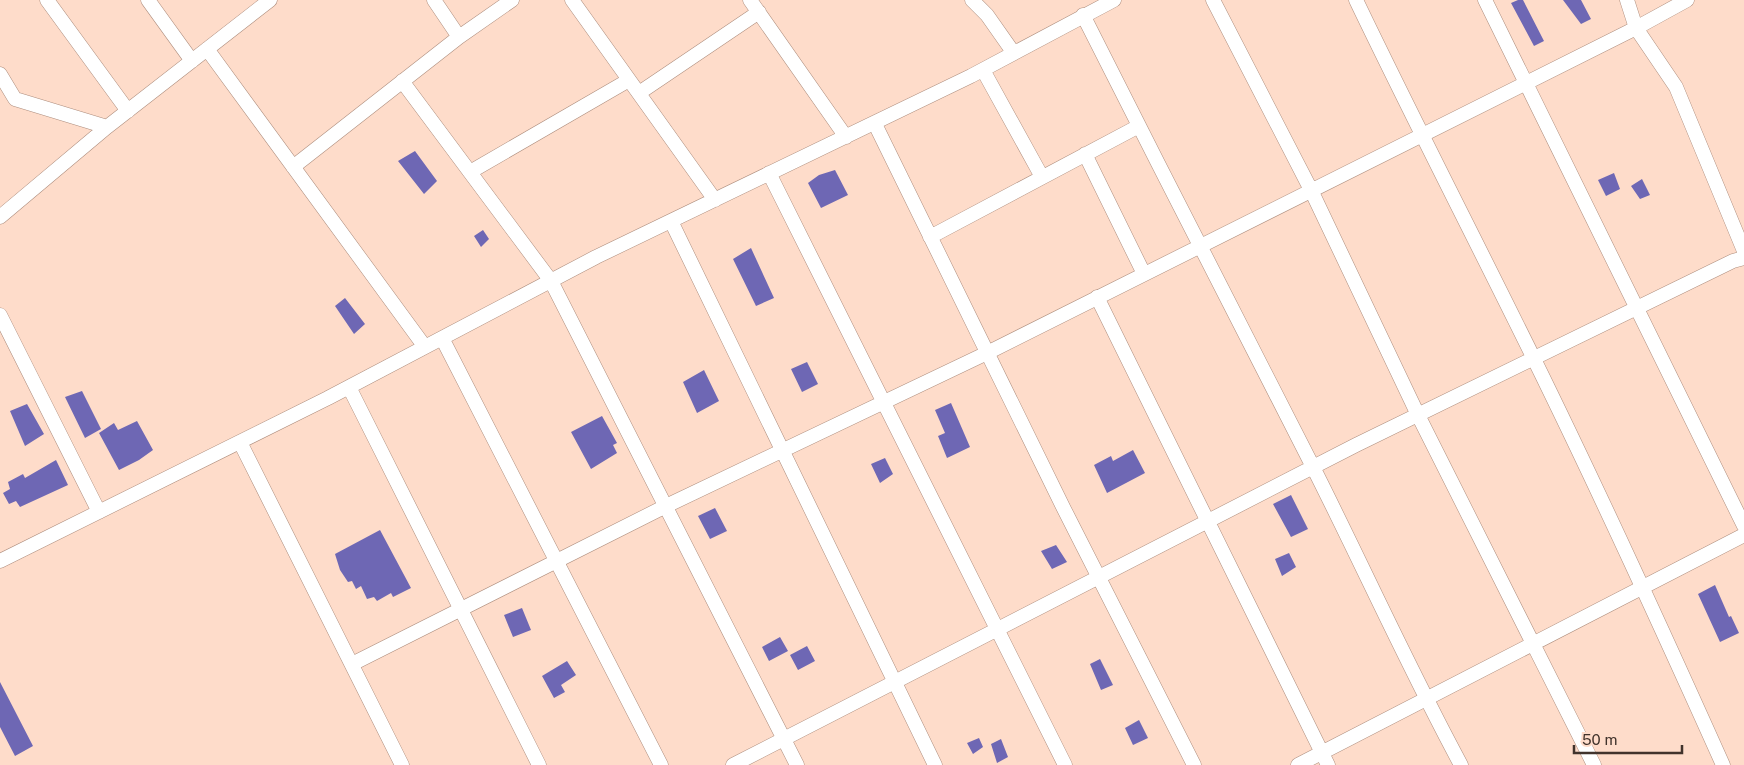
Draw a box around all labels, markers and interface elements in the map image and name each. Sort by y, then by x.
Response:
scale bar [1574,722,1682,754]
text: 50 m [1582,731,1617,748]

